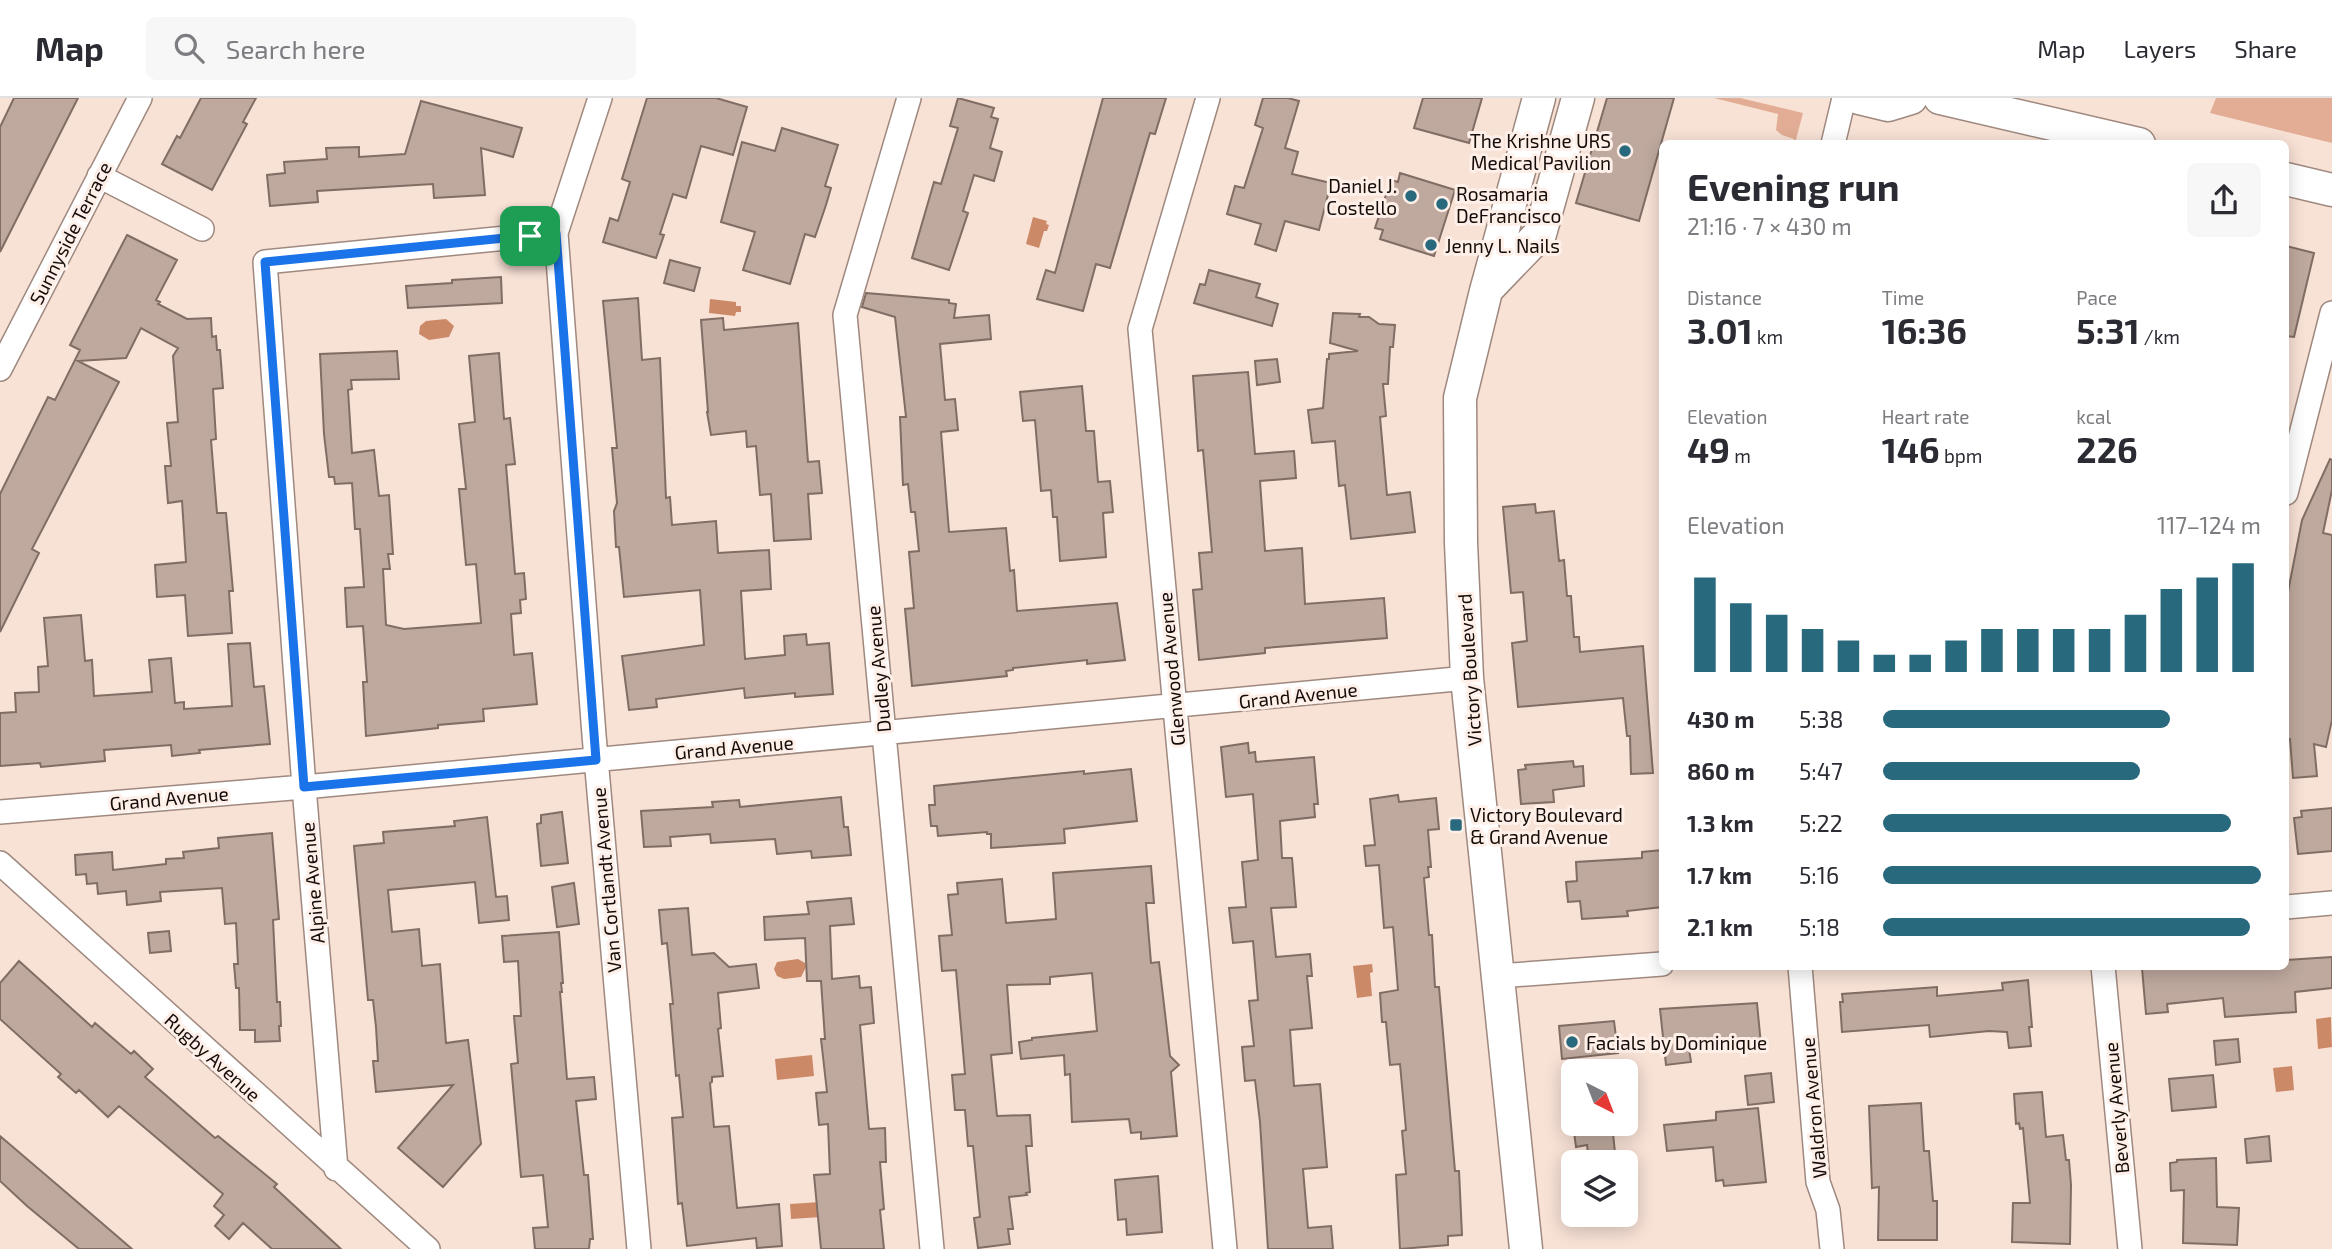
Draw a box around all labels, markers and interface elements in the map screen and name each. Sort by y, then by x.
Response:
search box [146,17,636,80]
text: Map [35,28,104,68]
icon: search [170,29,208,67]
text: Search here [226,33,365,64]
text: Map [2037,34,2085,63]
text: Layers [2123,34,2196,63]
text: Share [2234,34,2297,63]
place label: The Krishne URS Medical Pavilion [1470,129,1611,174]
marker: The Krishne URS Medical Pavilion [1617,143,1633,159]
street label: Sunnyside Terrace [24,158,116,308]
text: Evening run [1687,163,1900,209]
button: share [2187,163,2261,237]
place label: Daniel J. Costello [1326,174,1397,219]
place label: Rosamaria DeFrancisco [1456,182,1561,227]
marker: Daniel J. Costello [1403,188,1419,204]
marker: Rosamaria DeFrancisco [1434,196,1450,212]
pin [500,206,560,266]
text: 21:16 · 7 × 430 m [1687,212,1852,240]
icon: arrive [511,217,549,255]
place label: Jenny L. Nails [1445,234,1560,257]
marker: Jenny L. Nails [1423,237,1439,253]
text: Distance [1687,286,1762,309]
text: Time [1882,286,1924,309]
text: Pace [2076,286,2117,309]
text: 3.01 [1687,309,1753,351]
text: 16:36 [1882,309,1967,351]
text: 5:31 [2076,309,2140,351]
text: km [1753,325,1783,348]
text: /km [2140,325,2180,348]
text: Elevation [1687,405,1768,428]
text: Heart rate [1882,405,1970,428]
text: kcal [2076,405,2111,428]
text: 49 [1687,428,1730,470]
text: 146 [1882,428,1940,470]
text: 226 [2076,428,2138,470]
text: m [1730,444,1751,467]
text: bpm [1940,444,1982,467]
text: Elevation [1687,511,1785,539]
text: 117–124 m [2157,511,2261,539]
street label: Glenwood Avenue [1153,591,1189,747]
street label: Victory Boulevard [1452,593,1486,747]
street label: Dudley Avenue [861,605,895,733]
street label: Grand Avenue [1237,677,1359,713]
text: 430 m [1687,705,1754,733]
text: 5:38 [1799,705,1844,733]
street label: Grand Avenue [674,730,794,764]
text: 860 m [1687,757,1755,785]
text: 5:47 [1799,757,1843,785]
street label: Grand Avenue [109,781,229,815]
street label: Van Cortlandt Avenue [586,786,626,974]
place label: Victory Boulevard & Grand Avenue [1470,803,1623,848]
text: 1.3 km [1687,809,1754,837]
text: 5:22 [1799,809,1843,837]
marker: Victory Boulevard & Grand Avenue [1448,817,1464,833]
street label: Alpine Avenue [295,821,329,945]
text: 1.7 km [1687,861,1752,889]
text: 5:16 [1799,861,1839,889]
text: 2.1 km [1687,913,1753,941]
text: 5:18 [1799,913,1840,941]
street label: Rugby Avenue [160,1008,266,1106]
place label: Facials by Dominique [1586,1031,1767,1054]
marker: Facials by Dominique [1564,1034,1580,1050]
street label: Waldron Avenue [1795,1037,1831,1179]
street label: Beverly Avenue [2099,1041,2133,1175]
north arrow [1561,1059,1638,1136]
map controls [1561,1059,1638,1227]
button: layers [1561,1150,1638,1227]

